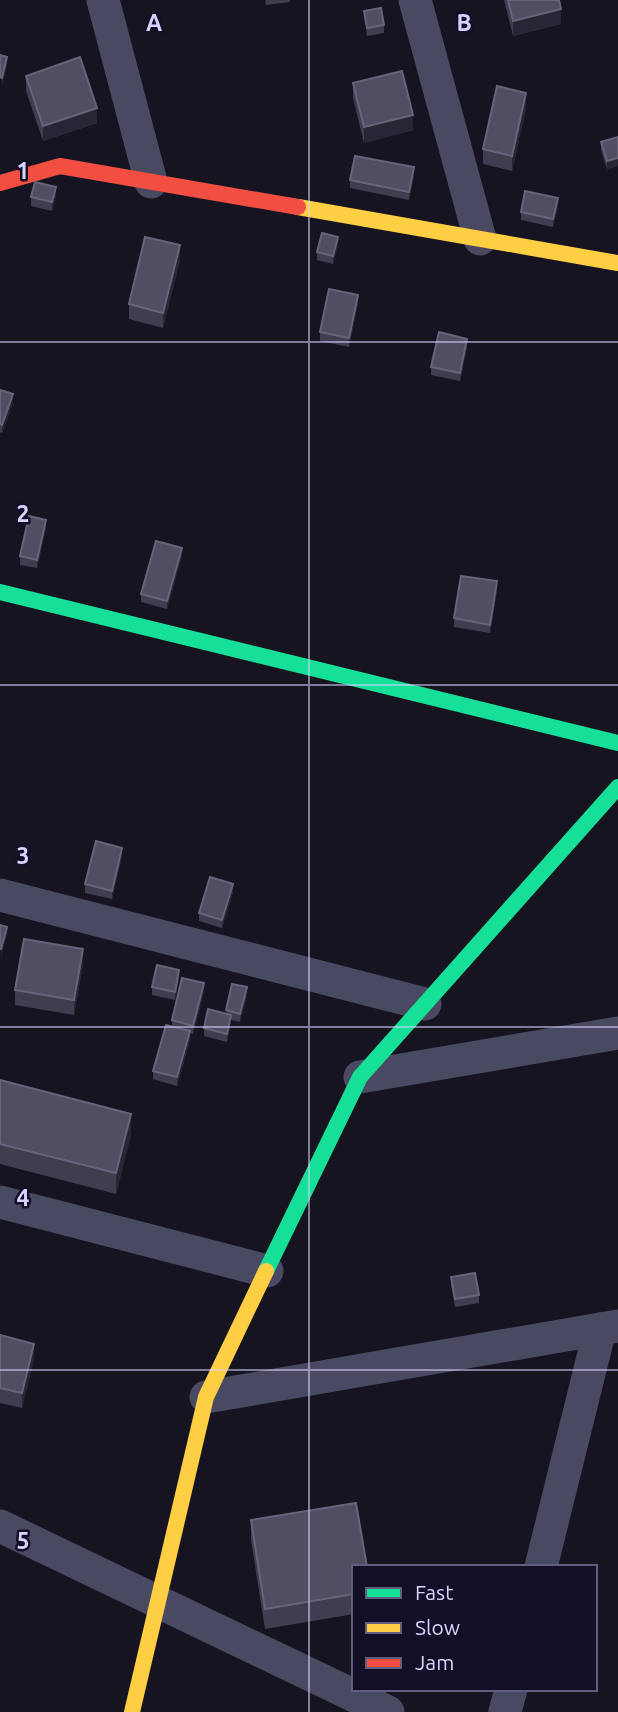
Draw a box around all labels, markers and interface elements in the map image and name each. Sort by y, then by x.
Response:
text: A [146,10,162,35]
text: B [456,10,472,35]
text: 1 [17,158,29,183]
text: 2 [17,501,29,526]
text: 3 [17,843,29,868]
text: 4 [17,1185,30,1210]
text: 5 [17,1528,29,1553]
legend [352,1565,597,1691]
text: Fast [415,1580,453,1604]
text: Slow [415,1615,460,1639]
text: Jam [415,1650,454,1674]

